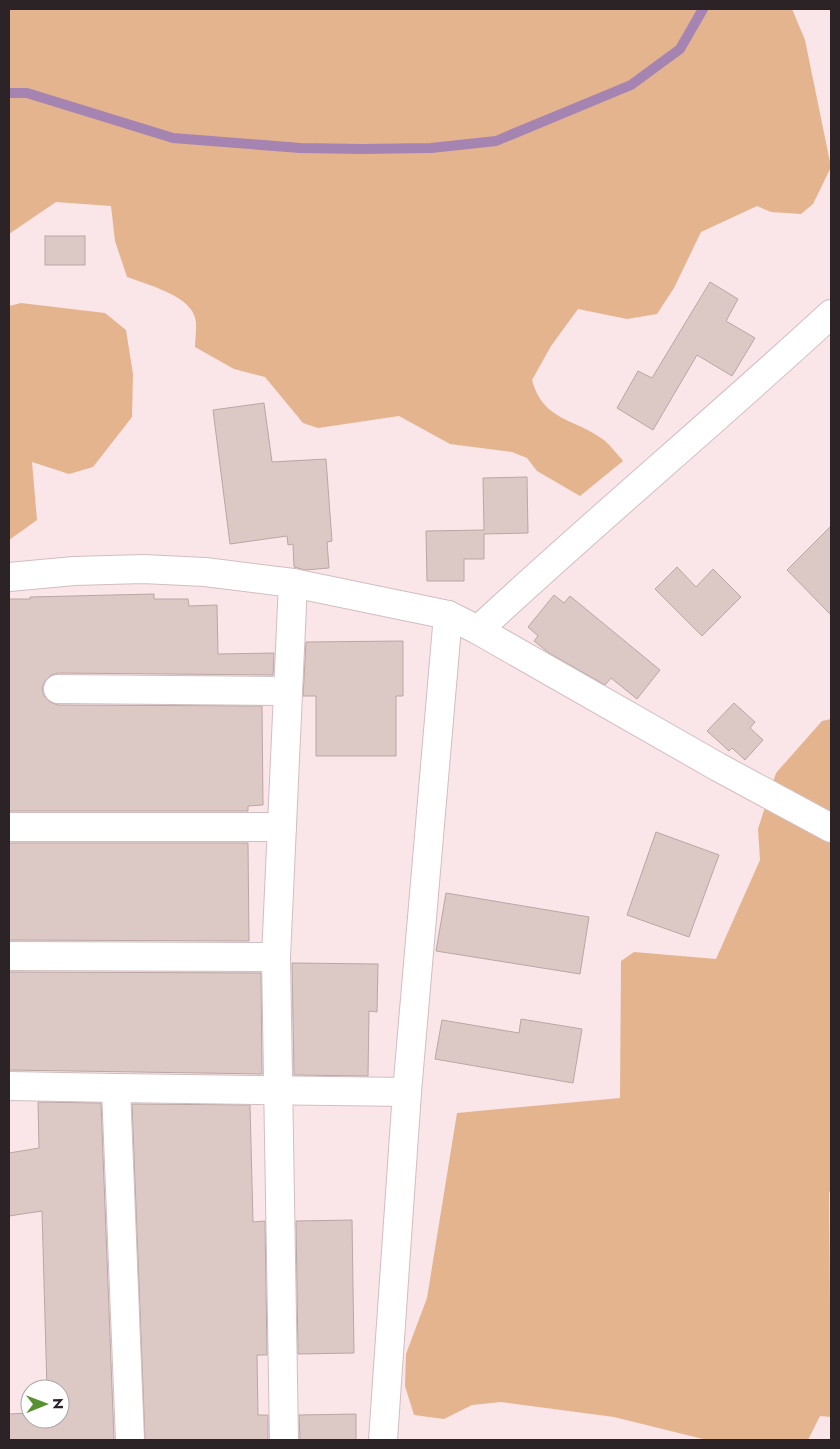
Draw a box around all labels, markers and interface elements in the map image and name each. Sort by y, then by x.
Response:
north arrow [20,1379,70,1429]
text: N [48,1398,68,1410]

